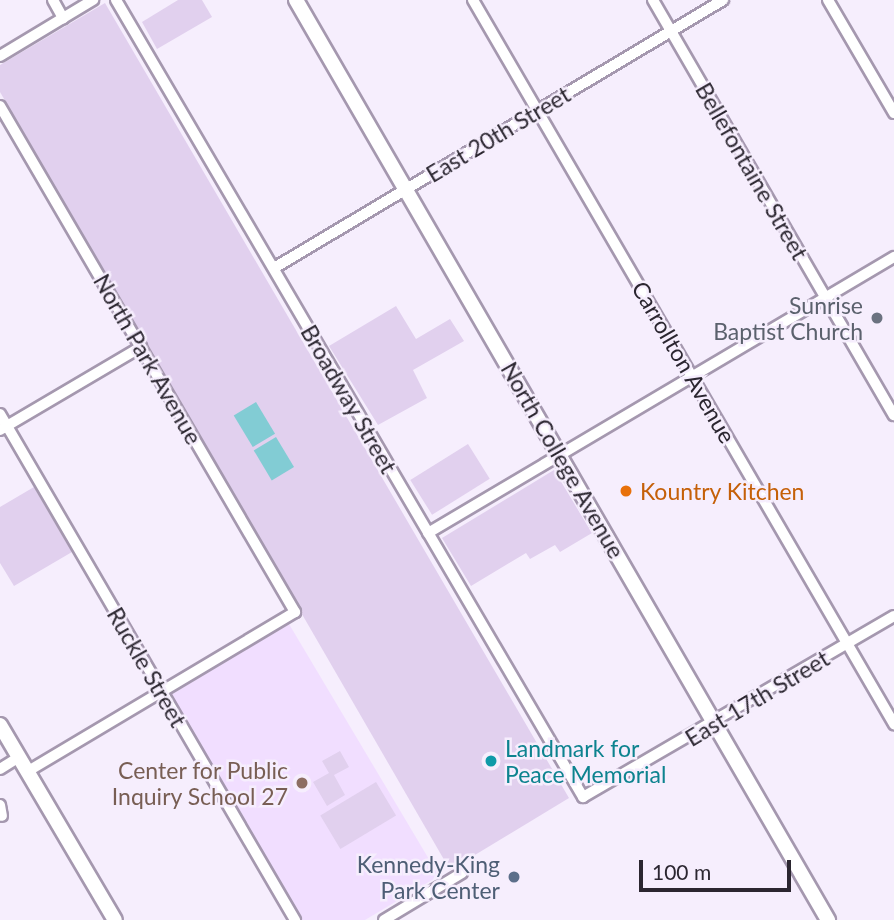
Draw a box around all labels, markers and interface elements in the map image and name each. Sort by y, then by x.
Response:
street label: Bellefontaine Street [690,78,814,264]
street label: East 20th Street [421,80,575,188]
street label: North Park Avenue [88,269,208,449]
street label: Carrollton Avenue [626,276,742,448]
place label: Sunrise Baptist Church [713,291,863,345]
marker: Sunrise Baptist Church [869,310,885,326]
street label: Broadway Street [295,320,403,478]
street label: North College Avenue [495,357,631,563]
place label: Kountry Kitchen [640,477,805,505]
marker: Kountry Kitchen [618,483,634,499]
street label: Ruckle Street [102,602,192,732]
street label: East 17th Street [680,644,834,752]
place label: Landmark for Peace Memorial [505,734,666,788]
marker: Landmark for Peace Memorial [483,753,499,769]
place label: Center for Public Inquiry School 27 [111,756,288,810]
marker: Center for Public Inquiry School 27 [294,775,310,791]
scale bar [642,846,794,890]
place label: Kennedy-King Park Center [357,850,500,904]
text: 100 m [652,859,711,884]
marker: Kennedy-King Park Center [506,869,522,885]

